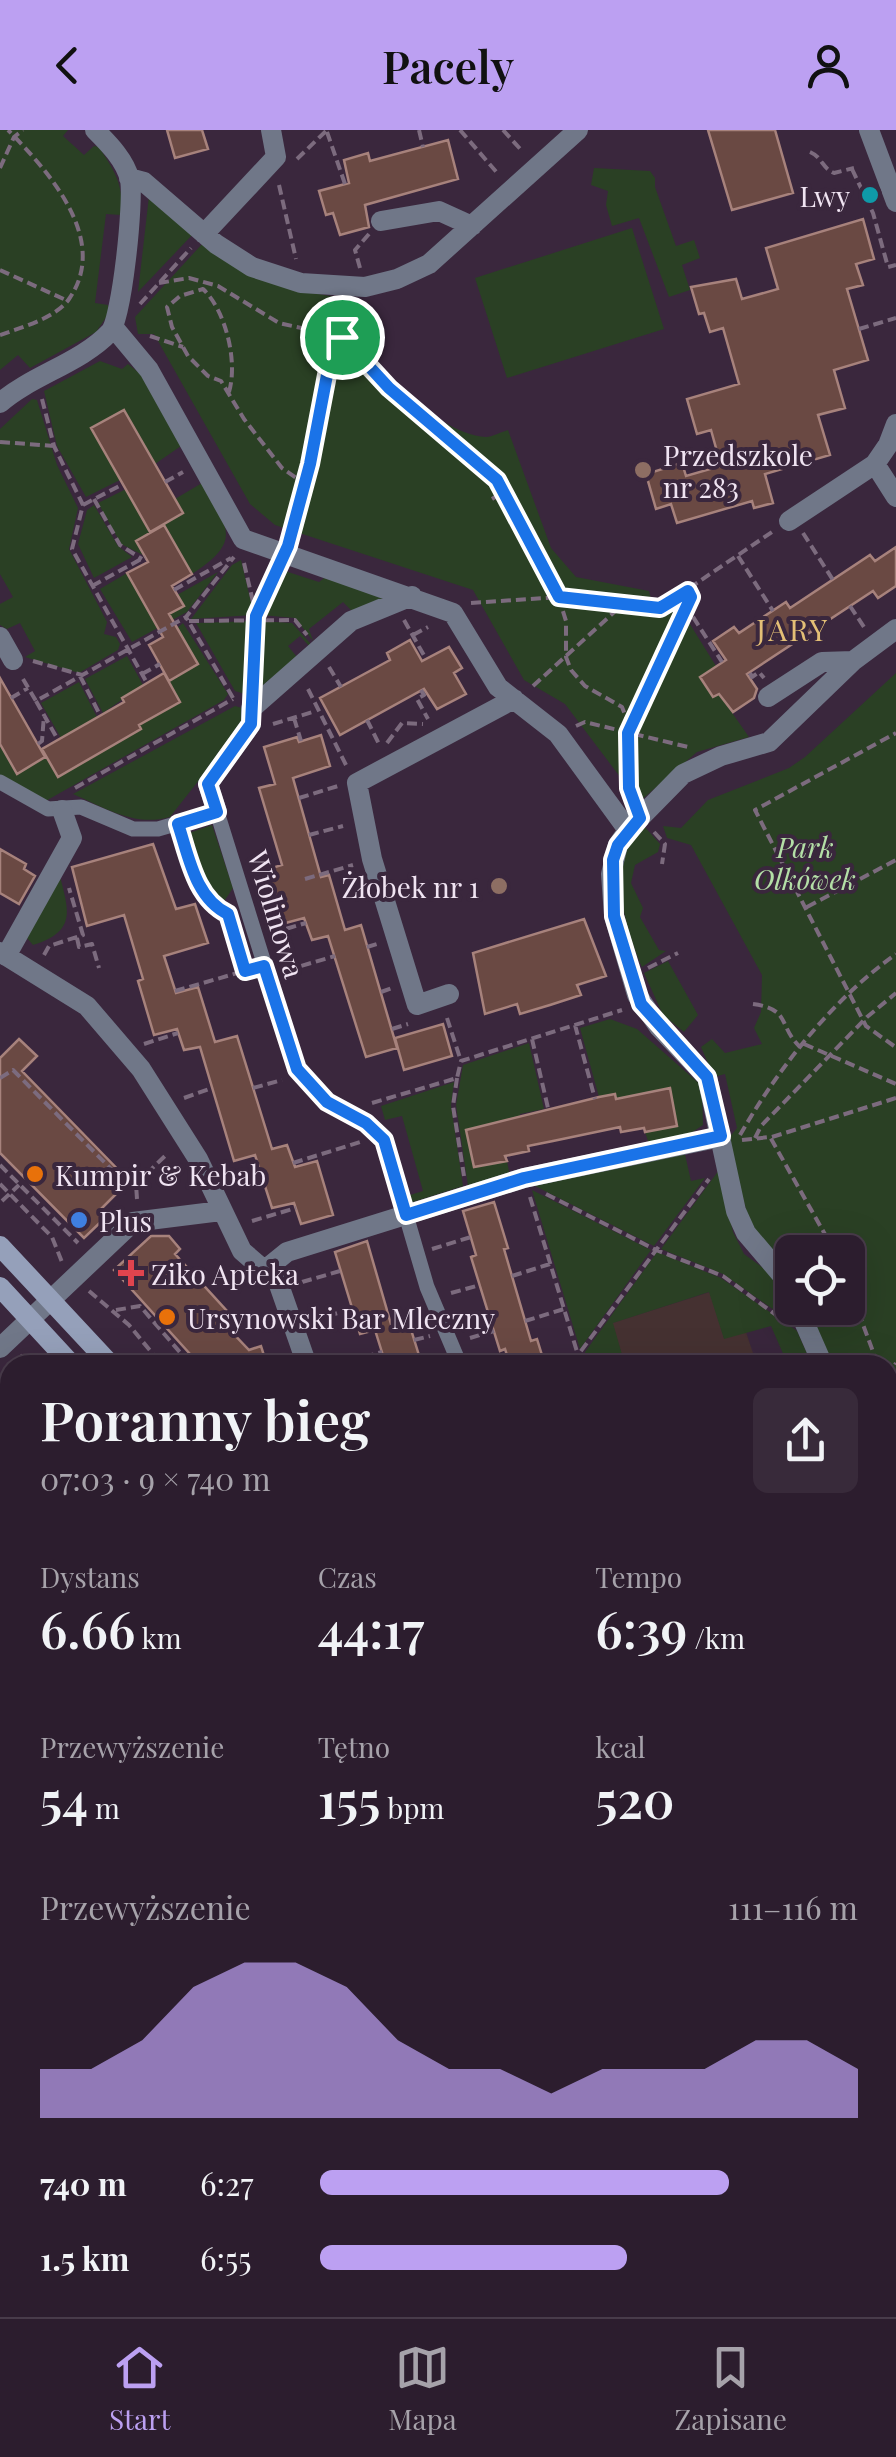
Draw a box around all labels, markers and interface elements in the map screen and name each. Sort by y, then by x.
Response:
text: Pacely [382,35,514,95]
icon: back [40,38,95,93]
icon: person [801,38,856,93]
place label: Lwy [800,177,850,214]
marker: Lwy [859,184,881,206]
pin [300,295,385,380]
icon: arrive [315,310,370,365]
place label: Przedszkole nr 283 [663,436,813,505]
marker: Przedszkole nr 283 [632,459,654,481]
district label: JARY [755,609,830,649]
park label: Park Olkówek [754,828,856,897]
street label: Wiolinowa [240,845,314,982]
place label: Żłobek nr 1 [341,868,479,905]
marker: Żłobek nr 1 [488,875,510,897]
place label: Kumpir & Kebab [55,1156,266,1193]
marker: Kumpir & Kebab [24,1163,46,1185]
place label: Plus [99,1202,152,1239]
marker: Plus [68,1209,90,1231]
map controls [775,1235,865,1325]
button: locate [775,1235,865,1325]
place label: Ziko Apteka [151,1255,299,1292]
marker: Ziko Apteka [120,1262,142,1284]
place label: Ursynowski Bar Mleczny [187,1299,495,1336]
marker: Ursynowski Bar Mleczny [156,1306,178,1328]
text: Poranny bieg [40,1381,370,1455]
button: share [753,1388,858,1493]
text: 07:03 · 9 × 740 m [40,1456,271,1499]
text: Dystans [40,1558,140,1595]
text: Czas [318,1558,377,1595]
text: Tempo [595,1558,682,1595]
text: 6.66 [40,1595,135,1662]
text: 44:17 [318,1595,424,1662]
text: 6:39 [595,1595,687,1662]
text: km [135,1619,182,1656]
text: /km [687,1619,745,1656]
text: Przewyższenie [40,1728,224,1765]
text: Tętno [318,1728,390,1765]
text: kcal [595,1728,646,1765]
text: 54 [40,1765,88,1832]
text: 155 [318,1765,381,1832]
text: 520 [595,1765,675,1832]
text: m [88,1789,120,1826]
text: bpm [381,1789,444,1826]
text: Przewyższenie [40,1885,251,1928]
text: 111–116 m [728,1885,858,1928]
text: 740 m [40,2161,127,2204]
text: 6:27 [200,2161,253,2204]
text: 1.5 km [40,2236,129,2279]
text: 6:55 [200,2236,252,2279]
tab: Start [109,2340,170,2437]
tab: Mapa [388,2340,457,2437]
tab: Zapisane [675,2340,787,2437]

